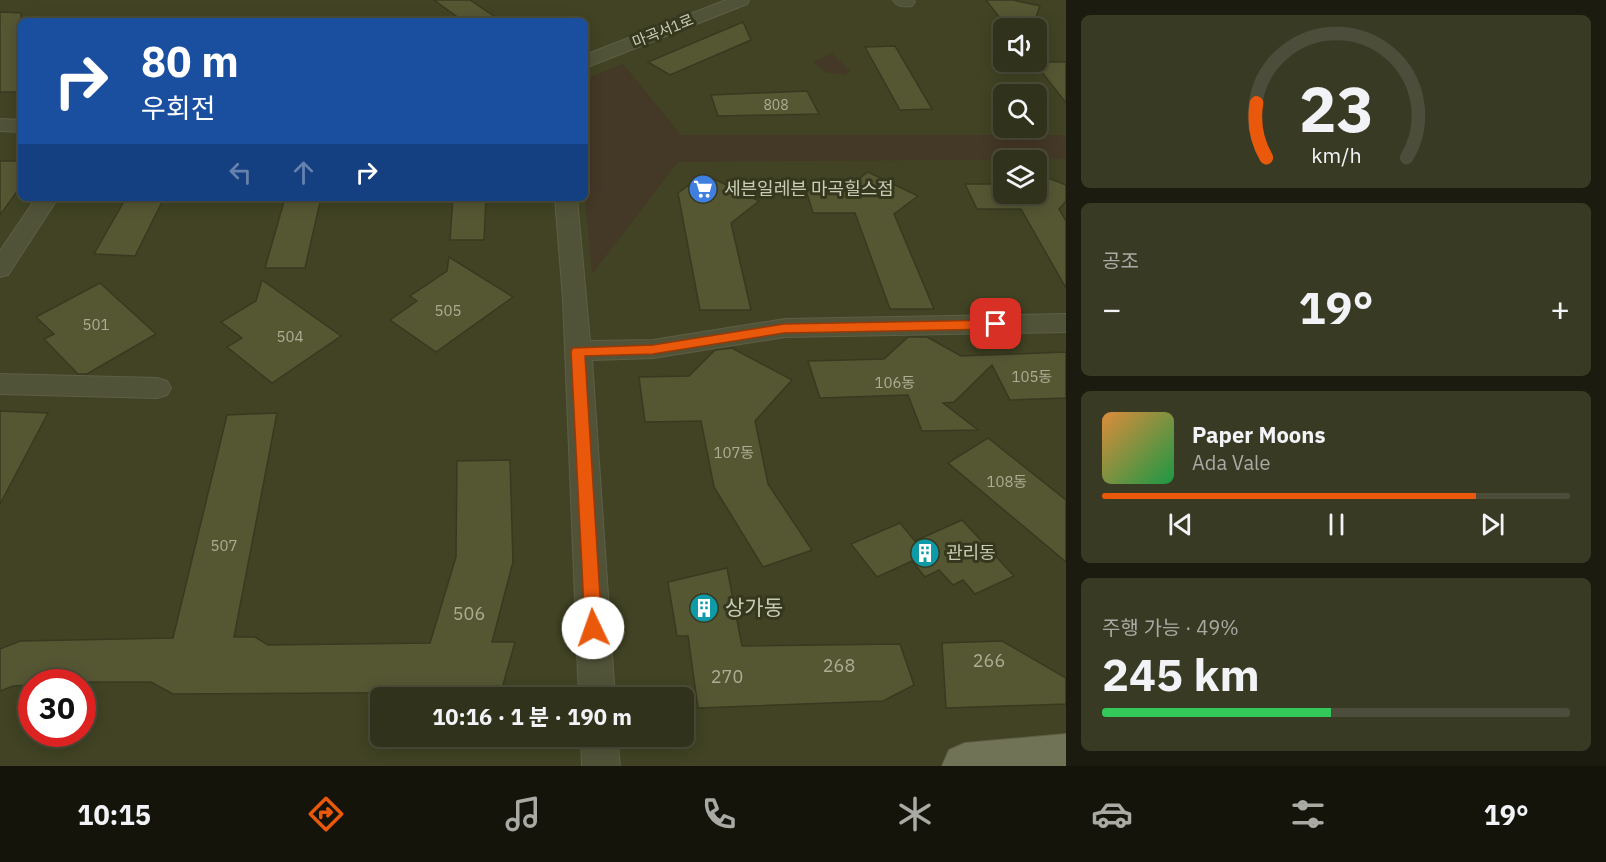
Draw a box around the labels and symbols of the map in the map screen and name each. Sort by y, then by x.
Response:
street label: 마곡서1로 [629,10,696,51]
house number: 808 [763,96,789,114]
supermarket icon: 세븐일레븐 마곡힐스점 [687,173,719,205]
place label: 세븐일레븐 마곡힐스점 [724,177,894,200]
pin [970,298,1021,349]
house number: 505 [434,301,462,320]
house number: 501 [82,315,110,334]
house number: 504 [276,327,304,346]
house number: 105동 [1012,367,1052,386]
house number: 106동 [875,373,915,392]
house number: 107동 [714,443,754,462]
house number: 108동 [987,472,1027,491]
house number: 507 [210,536,238,555]
building icon: 관리동 [909,537,941,569]
place label: 관리동 [946,541,996,564]
building icon: 상가동 [688,592,720,624]
place label: 상가동 [725,593,783,621]
position arrow [561,596,625,660]
house number: 506 [453,602,485,625]
house number: 266 [973,649,1005,672]
house number: 268 [823,654,855,677]
house number: 270 [711,665,743,688]
speed limit sign: 30 [18,669,96,747]

